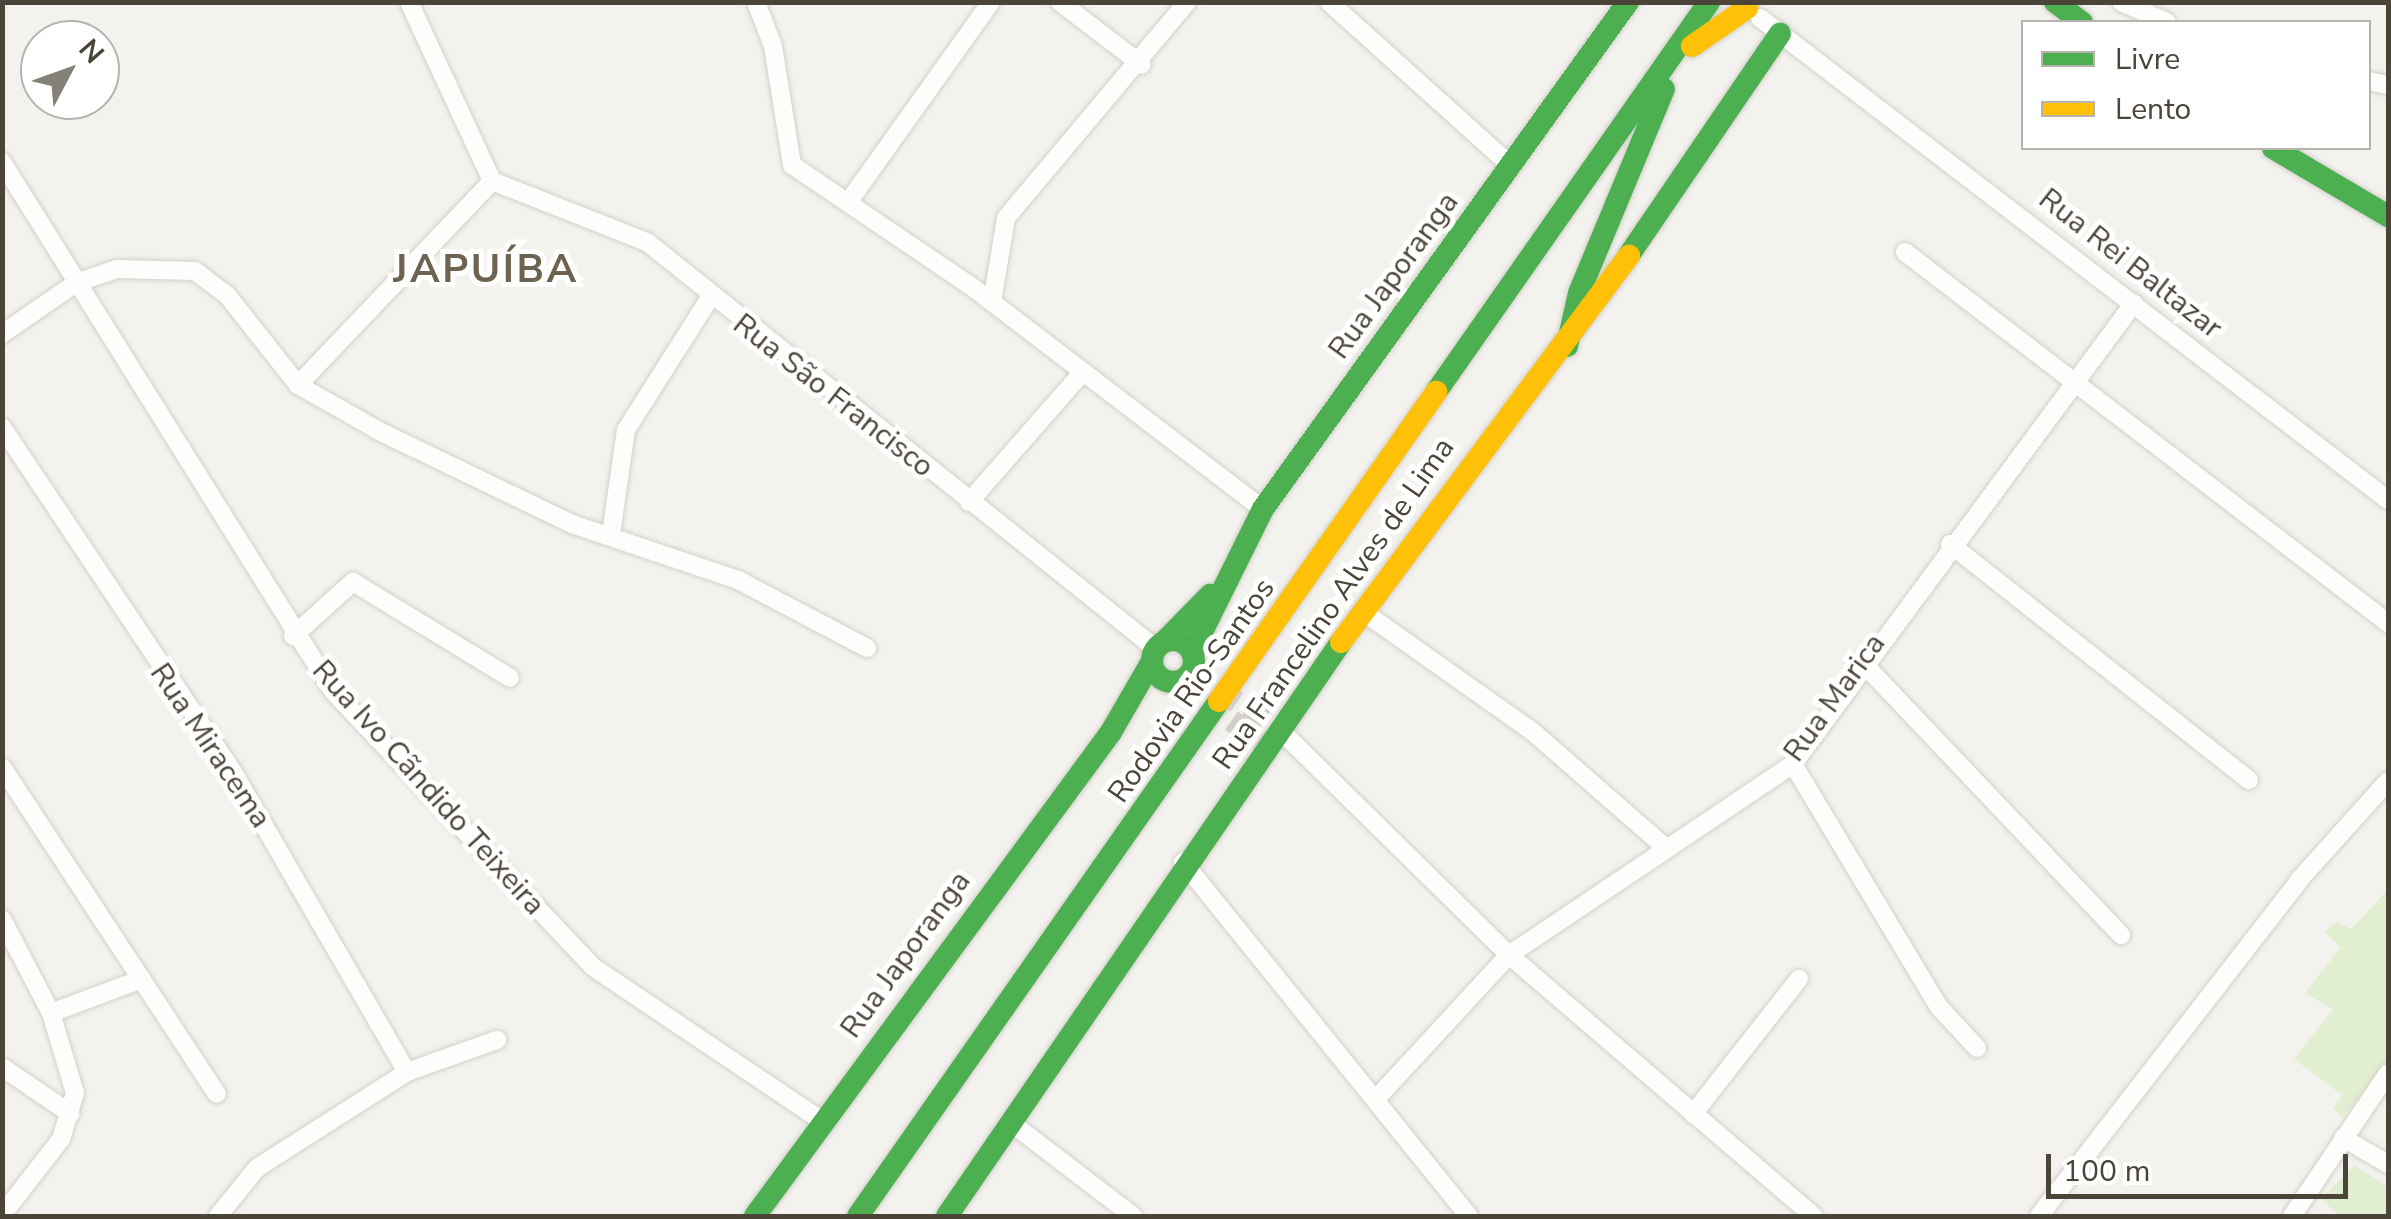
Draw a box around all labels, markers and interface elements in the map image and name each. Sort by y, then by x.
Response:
north arrow [20,20,120,120]
legend [2021,20,2371,150]
text: N [70,31,112,72]
text: Livre [2115,39,2180,80]
text: Lento [2115,89,2191,130]
street label: Rua Rei Baltazar [2031,181,2229,347]
street label: Rua Japoranga [1321,186,1467,366]
district label: JAPUÍBA [393,245,579,293]
street label: Rua São Francisco [726,307,940,485]
street label: Rua Francelino Alves de Lima [1205,431,1463,777]
street label: Rodovia Rio-Santos [1101,572,1283,810]
street label: Rua Marica [1777,627,1893,769]
street label: Rua Ivo Cãndido Teixeira [304,653,552,923]
street label: Rua Miracema [142,657,278,835]
street label: Rua Japoranga [833,865,979,1045]
scale bar [2051,1134,2354,1196]
text: 100 m [2063,1151,2150,1192]

